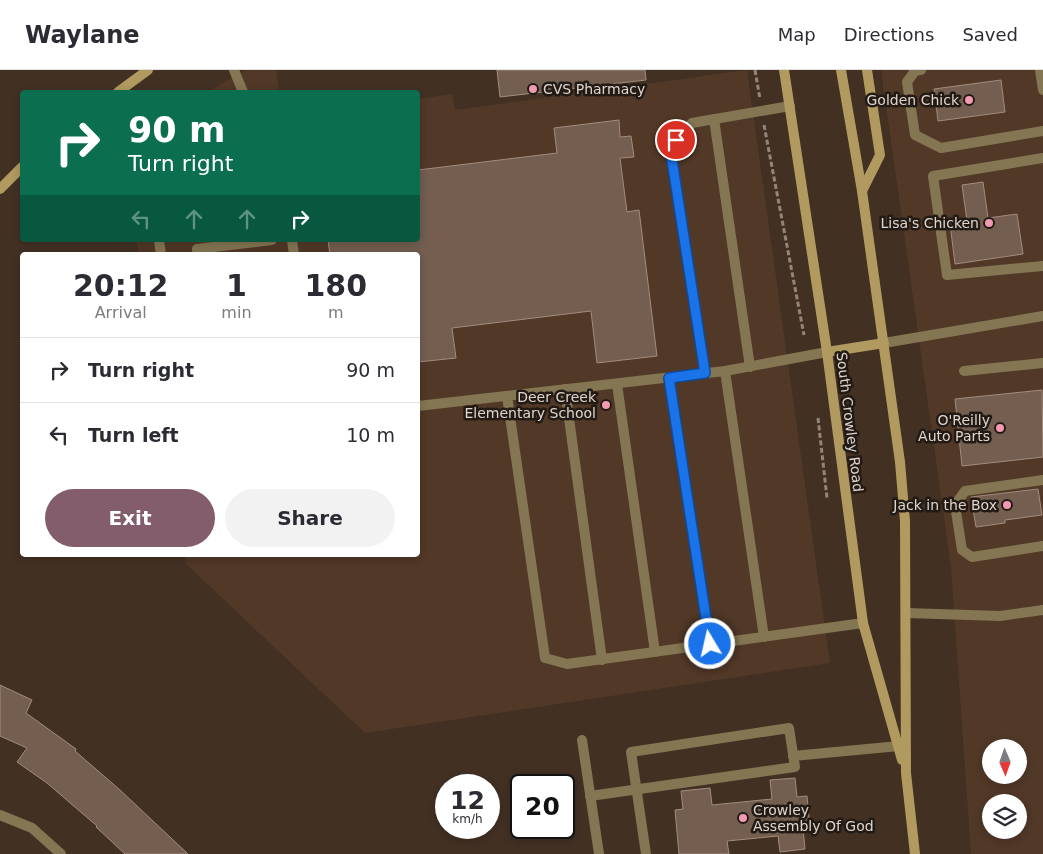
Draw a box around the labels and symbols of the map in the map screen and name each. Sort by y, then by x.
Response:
place label: CVS Pharmacy [543,81,645,97]
marker: CVS Pharmacy [527,83,539,95]
place label: Golden Chick [867,92,960,108]
marker: Golden Chick [963,94,975,106]
pin [655,119,697,161]
place label: Lisa's Chicken [881,215,979,231]
marker: Lisa's Chicken [983,217,995,229]
street label: South Crowley Road [833,351,867,493]
place label: Deer Creek Elementary School [464,389,597,421]
marker: Deer Creek Elementary School [600,399,612,411]
place label: O'Reilly Auto Parts [918,412,990,444]
marker: O'Reilly Auto Parts [994,422,1006,434]
place label: Jack in the Box [892,497,997,513]
marker: Jack in the Box [1001,499,1013,511]
position arrow [683,617,735,669]
north arrow [982,739,1028,784]
speed limit sign: 20 [510,774,575,839]
place label: Crowley Assembly Of God [753,802,874,834]
marker: Crowley Assembly Of God [737,812,749,824]

